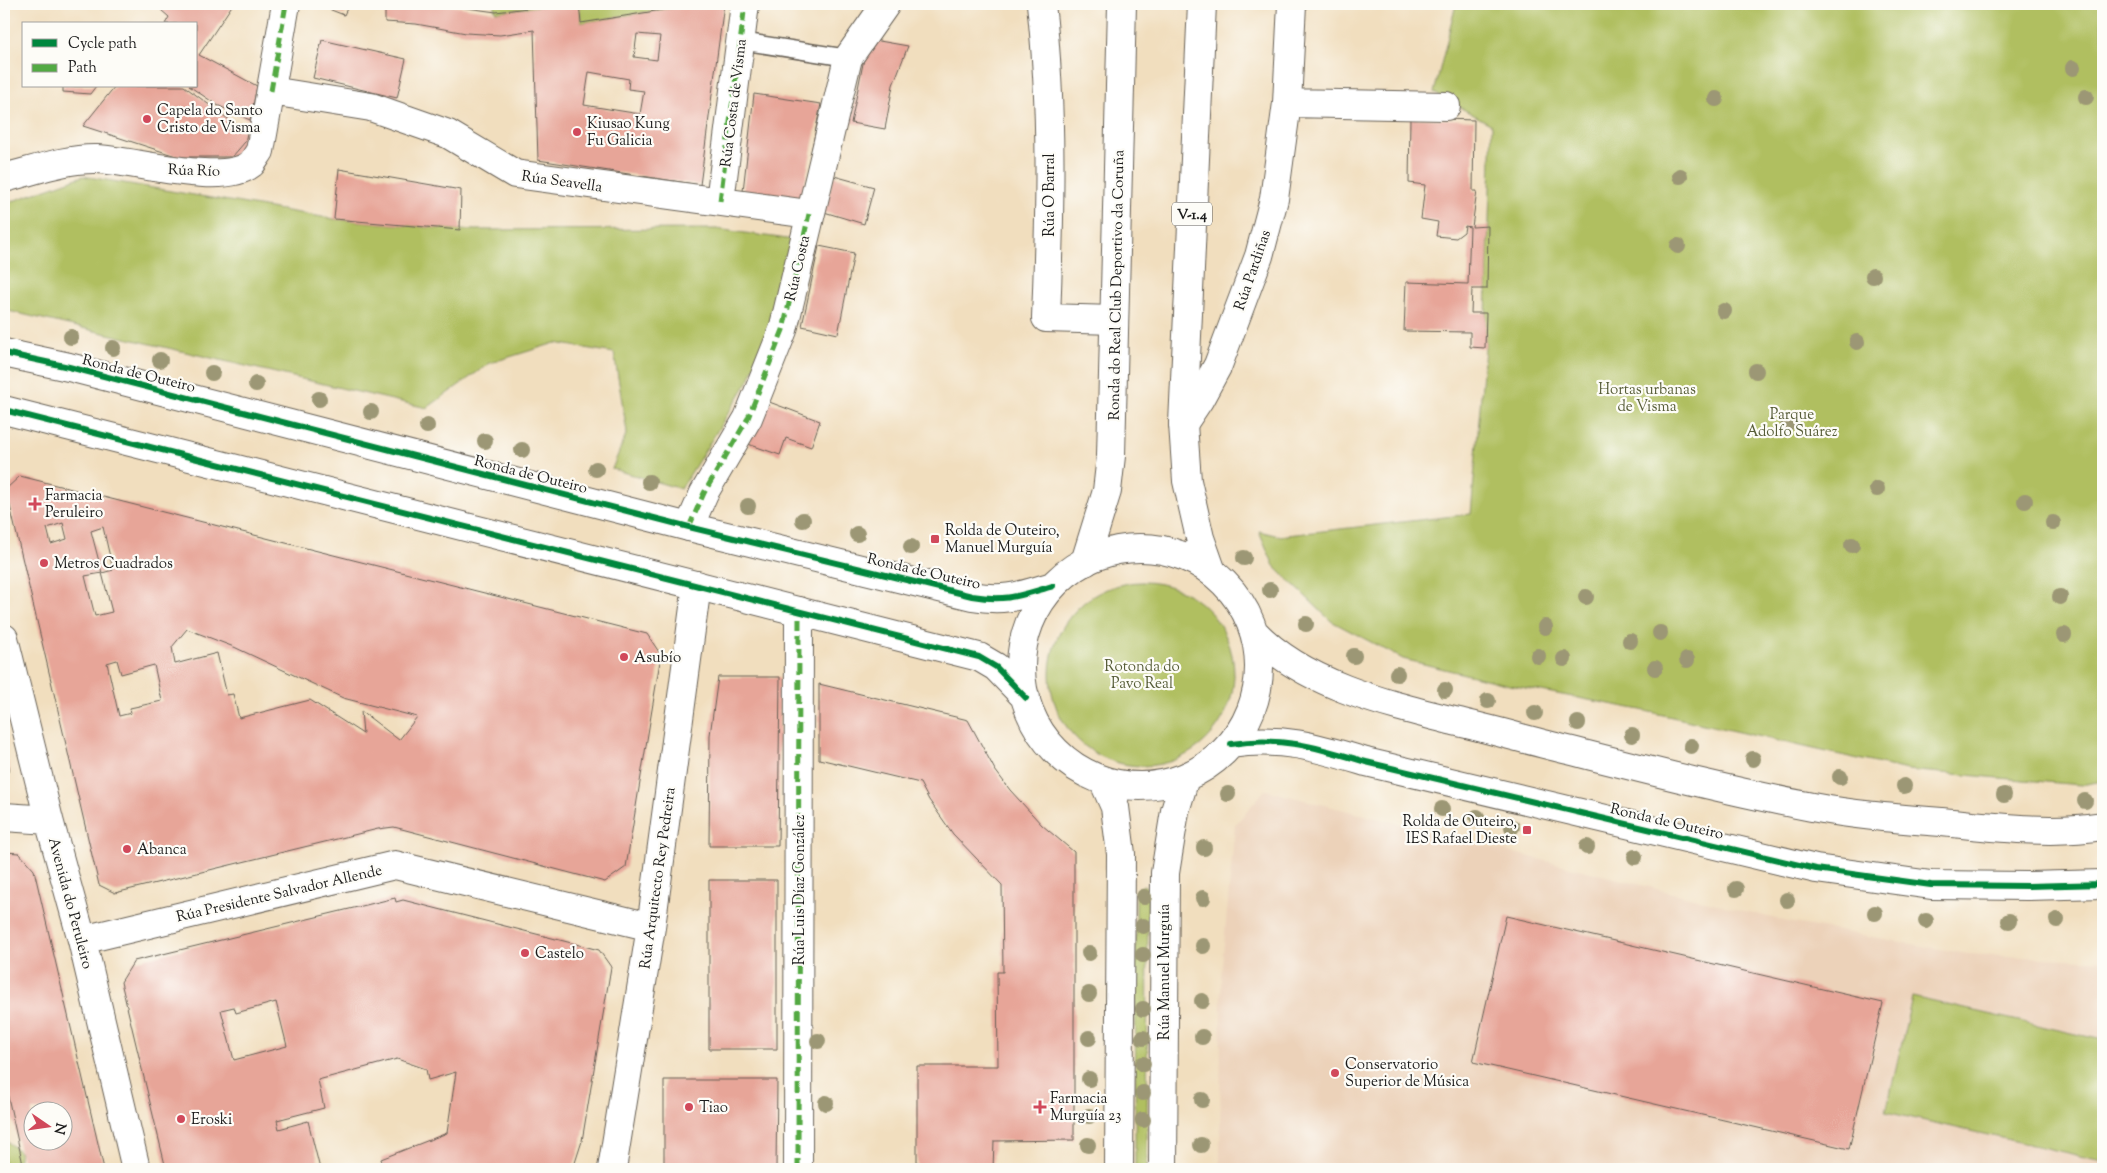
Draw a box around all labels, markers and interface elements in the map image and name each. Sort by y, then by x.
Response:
legend [22,22,198,88]
text: Cycle path [68,34,137,55]
street label: Rúa Costa de Visma [716,38,753,169]
text: Path [68,58,97,79]
place label: Capela do Santo Cristo de Visma [157,101,263,139]
marker: Capela do Santo Cristo de Visma [141,113,153,125]
place label: Kiusao Kung Fu Galicia [587,114,670,152]
marker: Kiusao Kung Fu Galicia [571,126,583,138]
street label: Ronda do Real Club Deportivo da Coruña [1105,149,1130,421]
street label: Rúa O Barral [1040,153,1061,237]
street label: Rúa Río [167,160,220,183]
street label: Rúa Seavella [520,166,604,199]
road number: V-1.4 [1172,202,1212,225]
street label: Rúa Pardiñas [1230,227,1277,314]
street label: Rúa Costa [781,233,816,303]
street label: Ronda de Outeiro [80,350,197,399]
park label: Hortas urbanas de Visma [1598,380,1696,418]
park label: Parque Adolfo Suárez [1747,405,1838,443]
street label: Ronda de Outeiro [472,451,589,500]
place label: Farmacia Peruleiro [45,486,103,524]
marker: Farmacia Peruleiro [29,498,41,510]
place label: Rolda de Outeiro, Manuel Murguía [945,521,1060,559]
marker: Rolda de Outeiro, Manuel Murguía [929,533,941,545]
street label: Ronda de Outeiro [865,549,982,596]
place label: Metros Cuadrados [54,554,173,575]
marker: Metros Cuadrados [38,557,50,569]
place label: Asubío [634,648,681,669]
marker: Asubío [618,651,630,663]
park label: Rotonda do Pavo Real [1104,657,1180,695]
street label: Rúa Arquitecto Rey Pedreira [635,786,682,970]
street label: Ronda de Outeiro [1608,799,1725,846]
place label: Rolda de Outeiro, IES Rafael Dieste [1402,812,1517,850]
street label: Rúa Luis Díaz González [790,814,811,965]
marker: Rolda de Outeiro, IES Rafael Dieste [1521,824,1533,836]
street label: Avenida do Peruleiro [42,835,97,971]
place label: Abanca [137,840,187,861]
marker: Abanca [121,843,133,855]
street label: Rúa Presidente Salvador Allende [174,861,384,928]
street label: Rúa Manuel Murguía [1155,904,1176,1040]
place label: Castelo [535,944,584,965]
marker: Castelo [519,947,531,959]
place label: Conservatorio Superior de Música [1345,1055,1469,1093]
marker: Conservatorio Superior de Música [1329,1067,1341,1079]
place label: Farmacia Murguía 23 [1050,1089,1121,1127]
place label: Tiao [699,1098,728,1119]
north arrow [22,1100,72,1150]
marker: Tiao [683,1101,695,1113]
marker: Farmacia Murguía 23 [1034,1101,1046,1113]
place label: Eroski [191,1110,232,1131]
marker: Eroski [175,1113,187,1125]
text: N [48,1121,70,1136]

